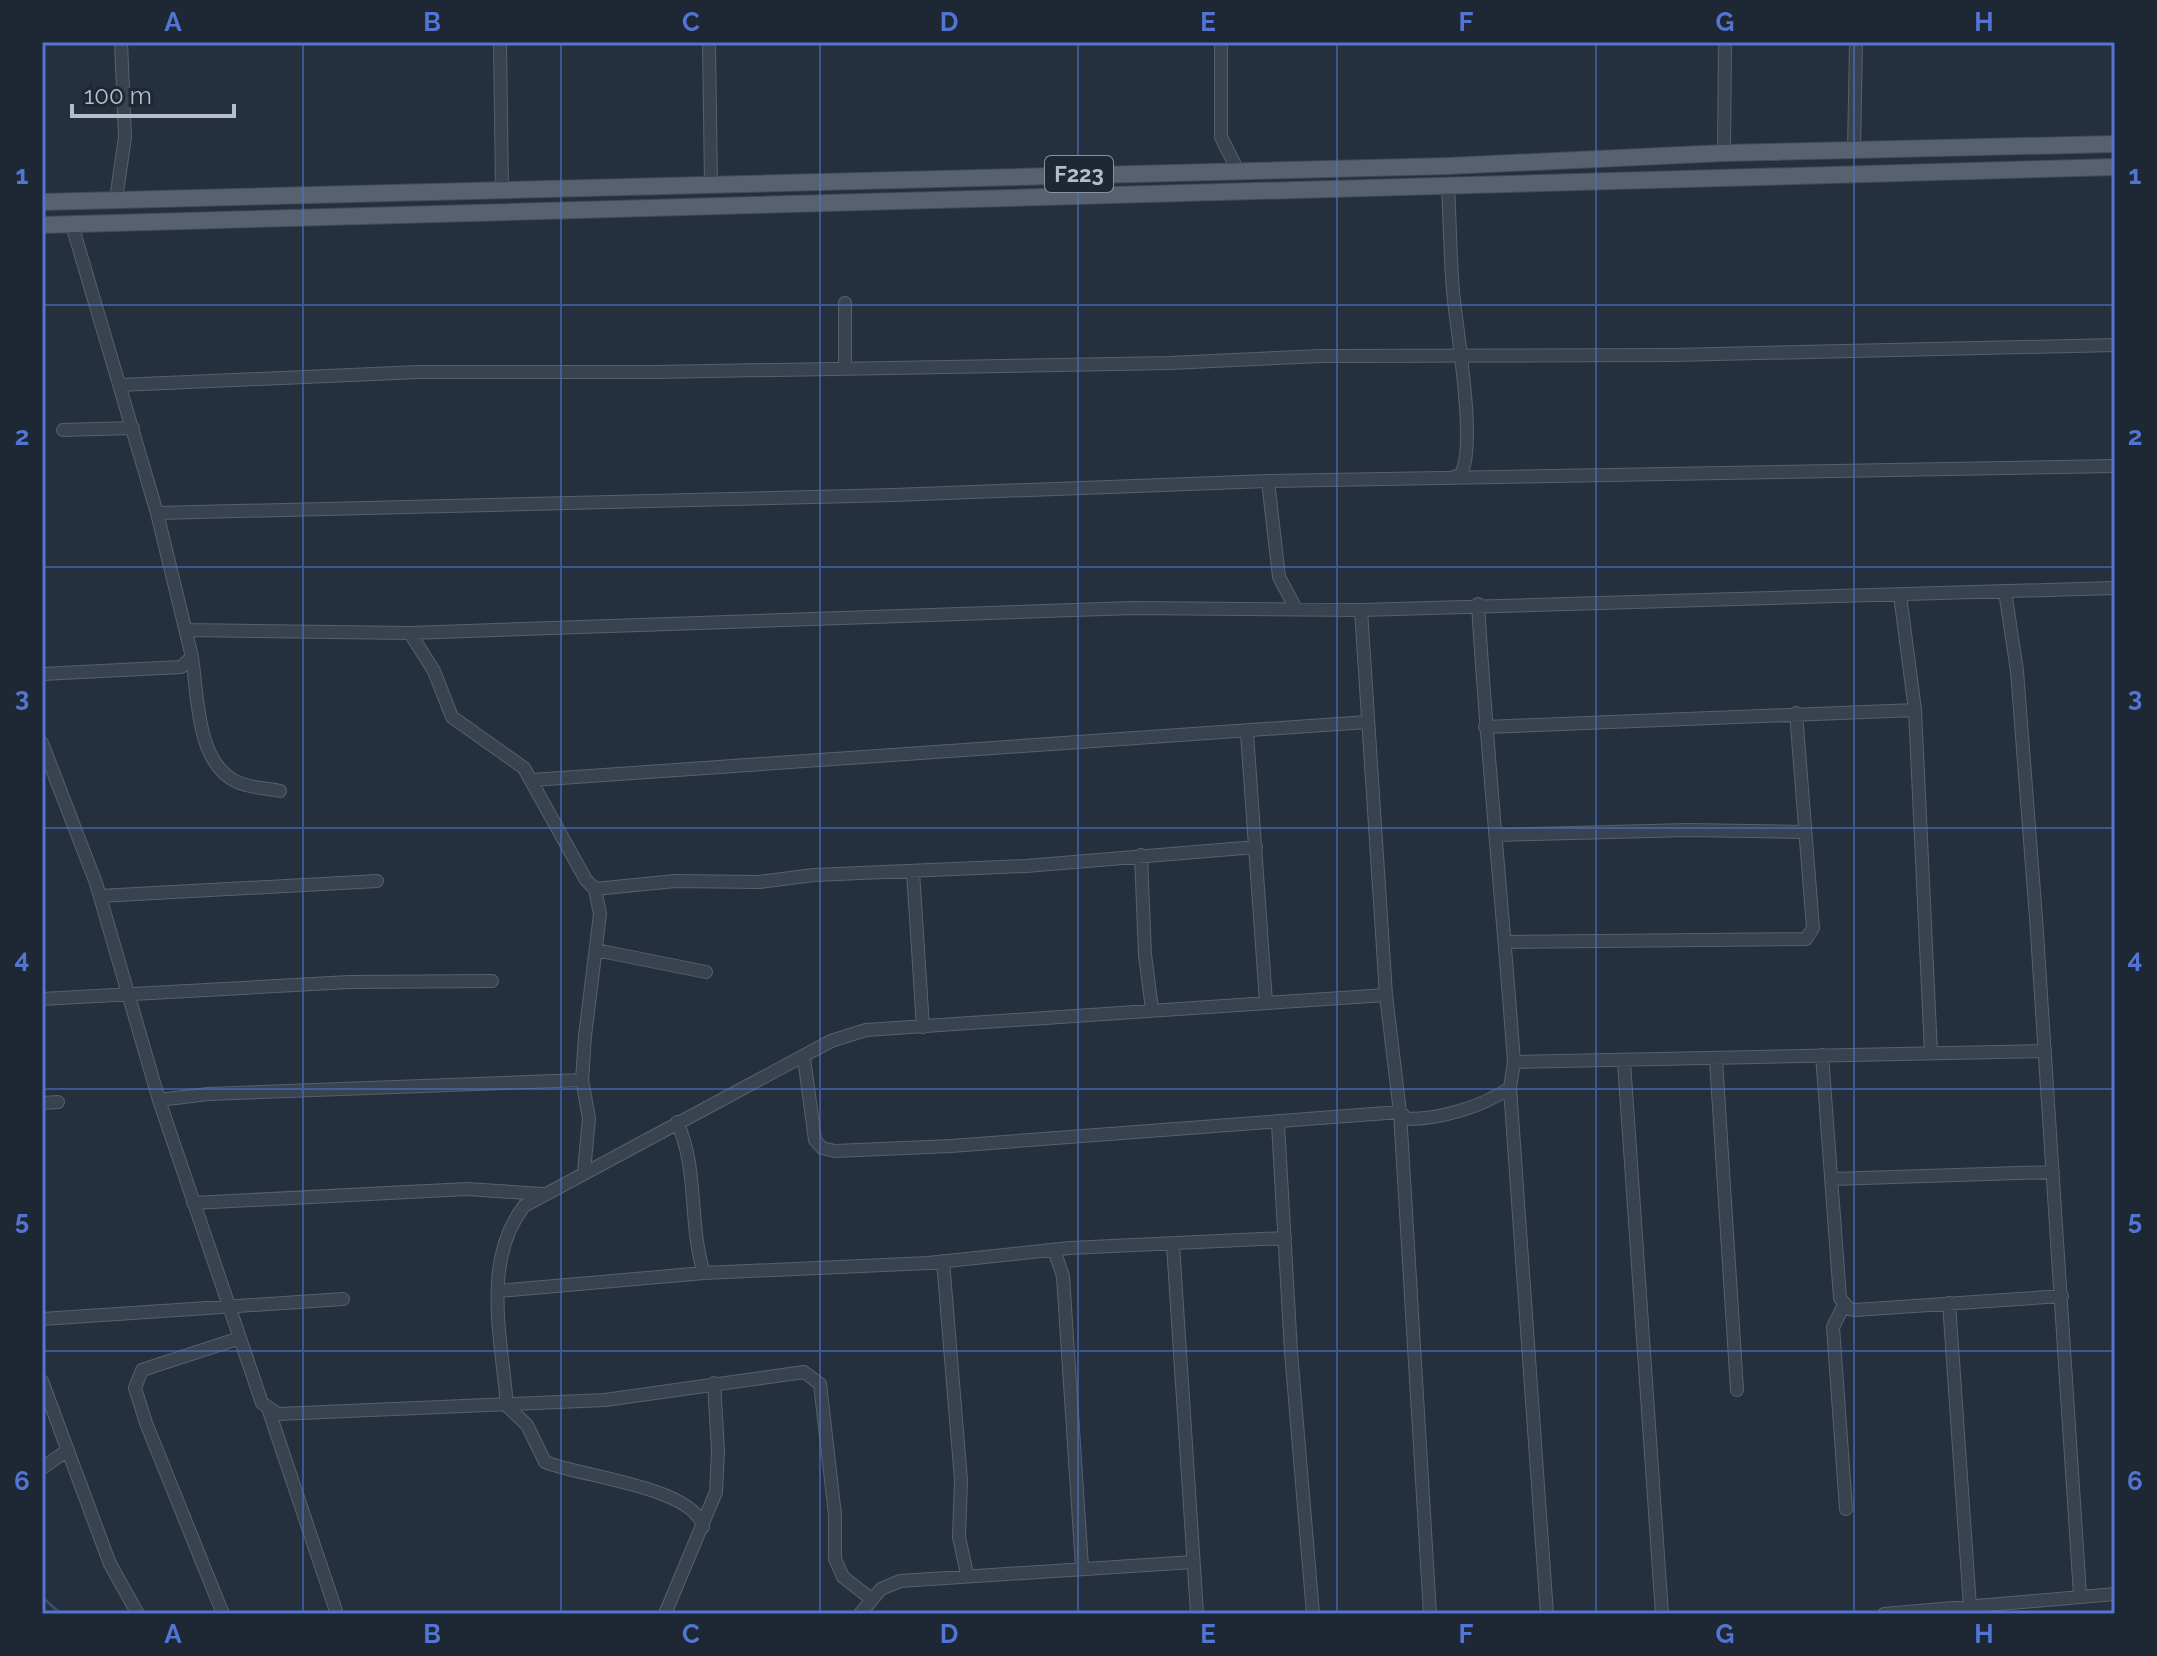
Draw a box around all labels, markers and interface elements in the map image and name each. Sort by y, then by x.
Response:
text: A [164,7,182,37]
text: B [423,7,441,37]
text: C [682,7,700,37]
text: D [940,7,958,37]
text: E [1200,7,1216,37]
text: F [1459,7,1474,37]
text: G [1716,7,1734,37]
text: H [1974,7,1994,37]
scale bar [72,68,234,118]
text: 100 m [84,81,152,110]
road number: F223 [1045,156,1113,192]
text: 1 [16,160,29,190]
text: 1 [2129,160,2142,190]
text: 2 [15,421,29,451]
text: 2 [2128,421,2142,451]
text: 3 [15,682,29,712]
text: 3 [2128,682,2142,712]
text: 4 [15,944,29,974]
text: 4 [2128,944,2142,974]
text: 5 [15,1205,29,1235]
text: 5 [2128,1205,2142,1235]
text: 6 [14,1466,30,1496]
text: 6 [2127,1466,2143,1496]
text: A [164,1619,182,1649]
text: B [423,1619,441,1649]
text: C [682,1619,700,1649]
text: D [940,1619,958,1649]
text: E [1200,1619,1216,1649]
text: F [1459,1619,1474,1649]
text: G [1716,1619,1734,1649]
text: H [1974,1619,1994,1649]

